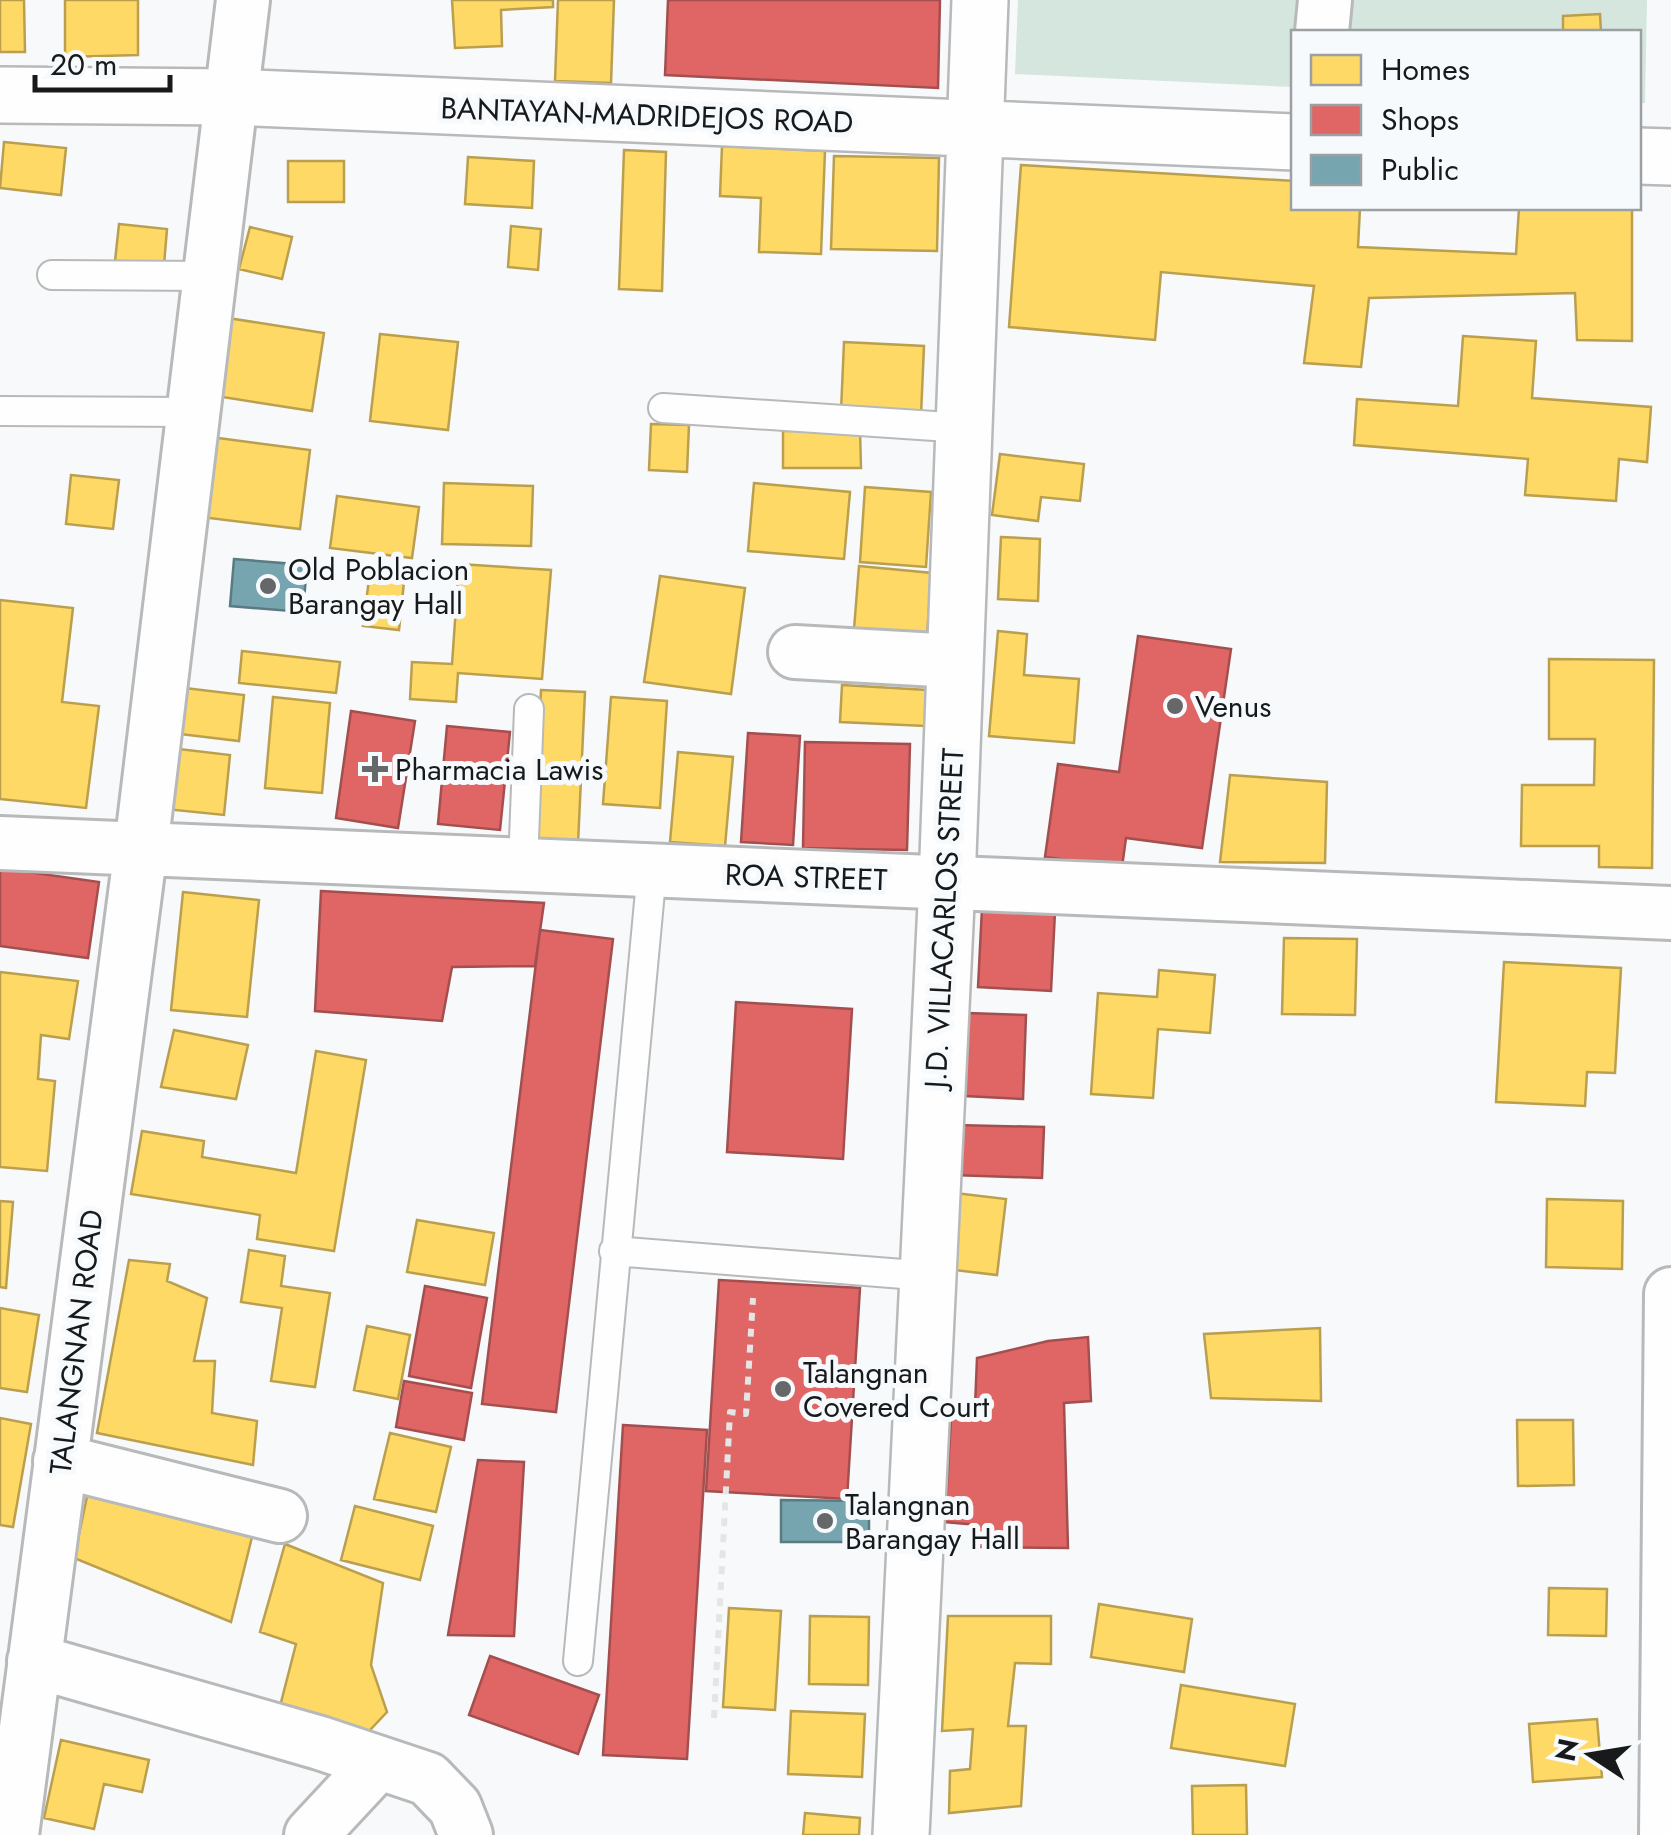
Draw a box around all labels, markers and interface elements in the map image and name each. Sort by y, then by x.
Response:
scale bar [35,30,170,92]
legend [1291,30,1641,210]
text: 20 m [50,43,117,86]
text: Homes [1381,48,1470,91]
street label: BANTAYAN-MADRIDEJOS ROAD [440,86,854,144]
text: Shops [1381,98,1459,141]
text: Public [1381,148,1459,191]
place label: Old Poblacion Barangay Hall [288,548,469,625]
marker: Old Poblacion Barangay Hall [257,575,279,597]
place label: Venus [1195,685,1271,728]
marker: Venus [1164,695,1186,717]
street label: J.D. VILLACARLOS STREET [913,747,974,1093]
place label: Pharmacia Lawis [395,748,603,791]
marker: Pharmacia Lawis [364,758,386,780]
street label: ROA STREET [724,853,888,901]
street label: TALANGNAN ROAD [38,1207,114,1477]
place label: Talangnan Covered Court [803,1351,990,1428]
marker: Talangnan Covered Court [772,1378,794,1400]
place label: Talangnan Barangay Hall [845,1483,1020,1560]
marker: Talangnan Barangay Hall [814,1510,836,1532]
north arrow [1541,1705,1641,1805]
text: N [1545,1735,1589,1765]

